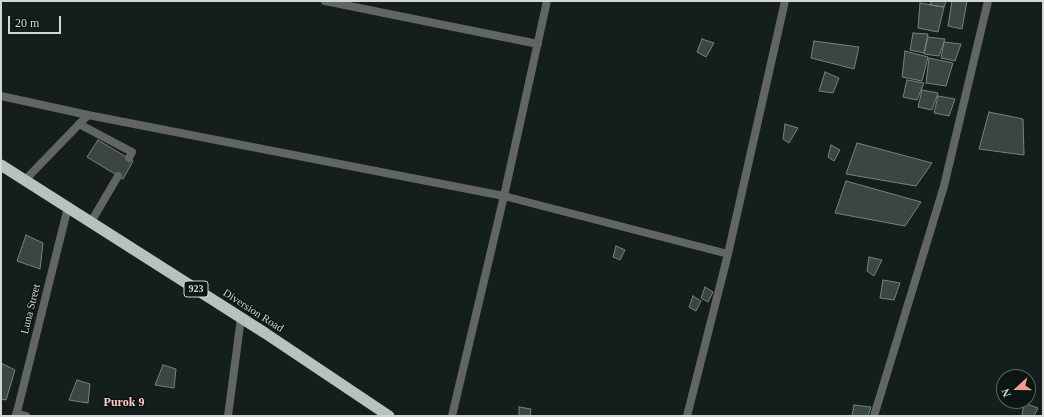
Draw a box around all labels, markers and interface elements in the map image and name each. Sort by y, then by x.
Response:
scale bar [10,8,63,34]
text: 20 m [15,16,39,30]
road number: 923 [184,281,208,297]
street label: Luna Street [18,283,44,335]
street label: Diversion Road [220,287,286,335]
north arrow [996,369,1036,409]
text: N [999,387,1013,399]
district label: Purok 9 [104,396,144,410]

